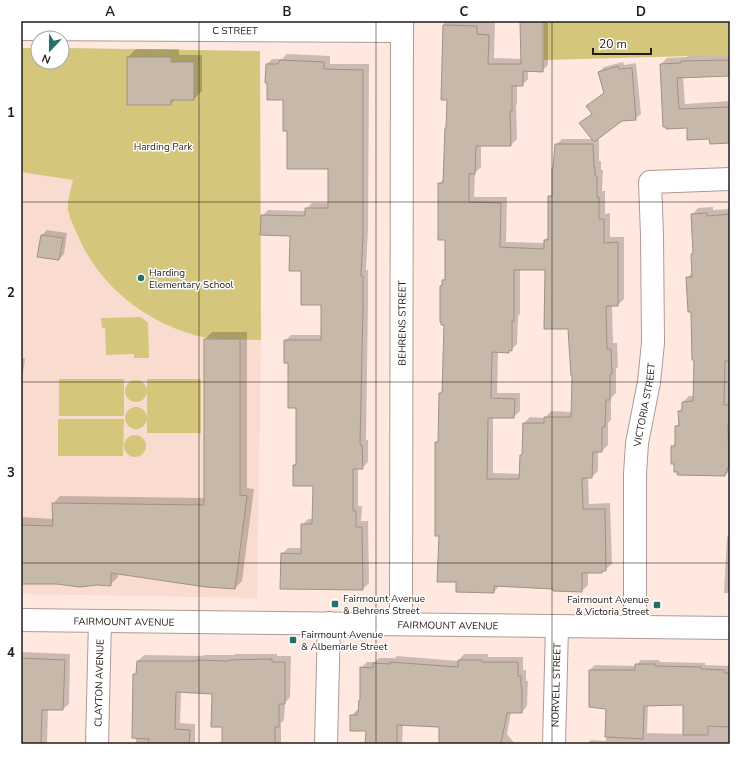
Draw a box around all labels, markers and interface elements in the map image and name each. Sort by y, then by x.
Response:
text: A [105,3,115,21]
text: B [283,3,292,21]
text: C [460,3,469,21]
text: D [636,3,646,21]
street label: C STREET [212,24,258,38]
north arrow [30,30,70,70]
scale bar [593,30,651,56]
text: 20 m [599,36,627,52]
text: N [40,50,53,67]
text: 1 [7,104,15,122]
park label: Harding Park [134,140,193,154]
place label: Harding Elementary School [149,266,234,292]
marker: Harding Elementary School [136,273,146,283]
street label: BEHRENS STREET [395,280,410,366]
text: 2 [7,284,15,302]
street label: VICTORIA STREET [631,362,659,448]
text: 3 [7,464,15,482]
place label: Fairmount Avenue & Behrens Street [343,592,425,618]
place label: Fairmount Avenue & Victoria Street [567,593,649,619]
marker: Fairmount Avenue & Behrens Street [330,599,340,609]
marker: Fairmount Avenue & Victoria Street [652,600,662,610]
street label: FAIRMOUNT AVENUE [73,615,175,630]
street label: FAIRMOUNT AVENUE [397,618,499,633]
place label: Fairmount Avenue & Albemarle Street [301,628,388,654]
marker: Fairmount Avenue & Albemarle Street [288,635,298,645]
street label: CLAYTON AVENUE [91,639,108,727]
street label: NORVELL STREET [548,643,565,727]
text: 4 [7,644,15,662]

